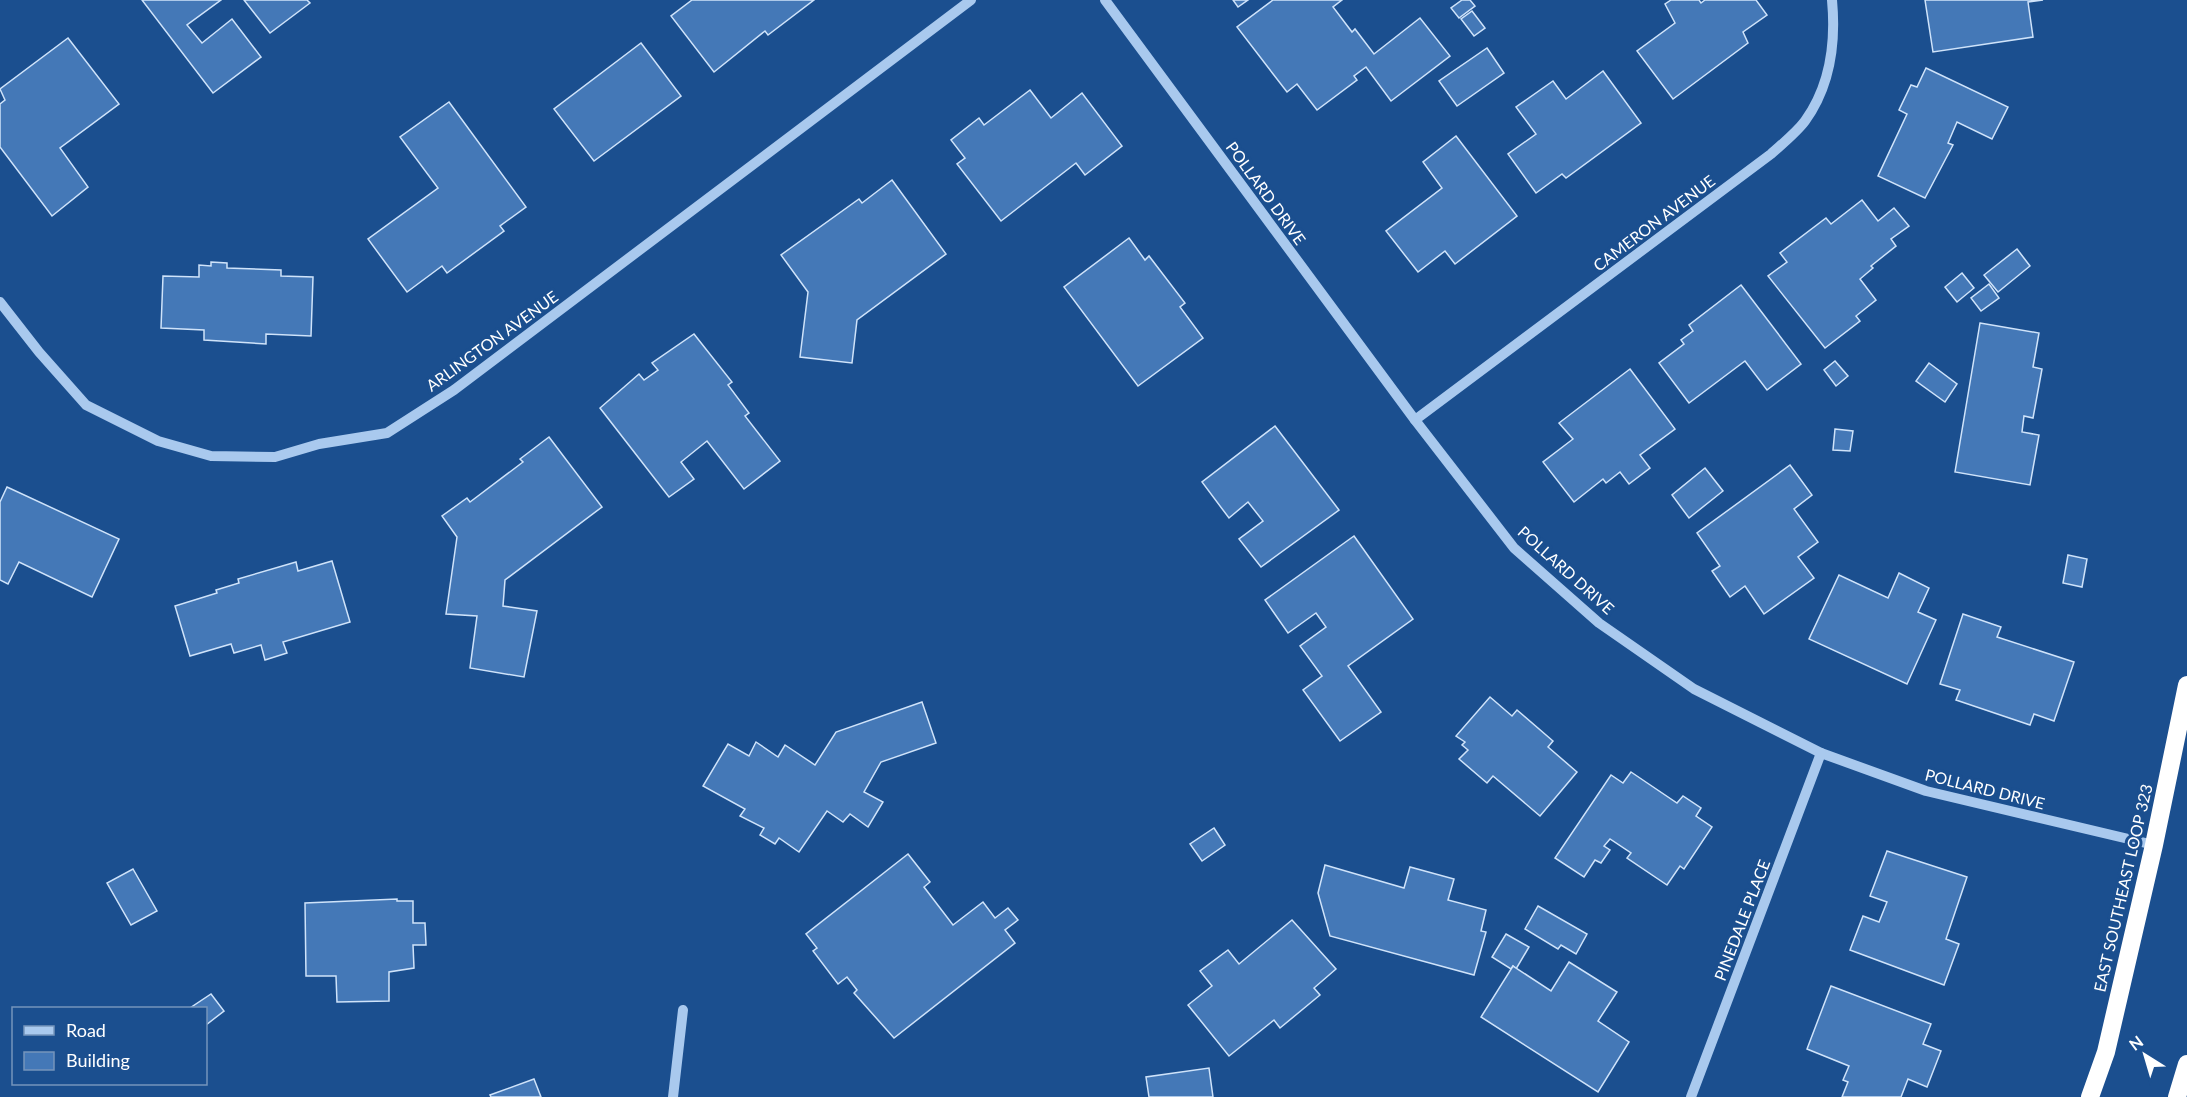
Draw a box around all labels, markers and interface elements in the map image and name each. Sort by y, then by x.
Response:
street label: POLLARD DRIVE [1223,137,1310,248]
street label: CAMERON AVENUE [1589,171,1718,275]
street label: ARLINGTON AVENUE [422,286,561,395]
street label: POLLARD DRIVE [1514,522,1618,618]
street label: POLLARD DRIVE [1923,764,2047,813]
street label: EAST SOUTHEAST LOOP 323 [2089,782,2156,994]
street label: PINEDALE PLACE [1710,857,1773,983]
legend [12,1007,207,1085]
text: Road [66,1019,106,1041]
north arrow [2115,1025,2175,1085]
text: N [2125,1031,2146,1054]
text: Building [66,1049,130,1071]

